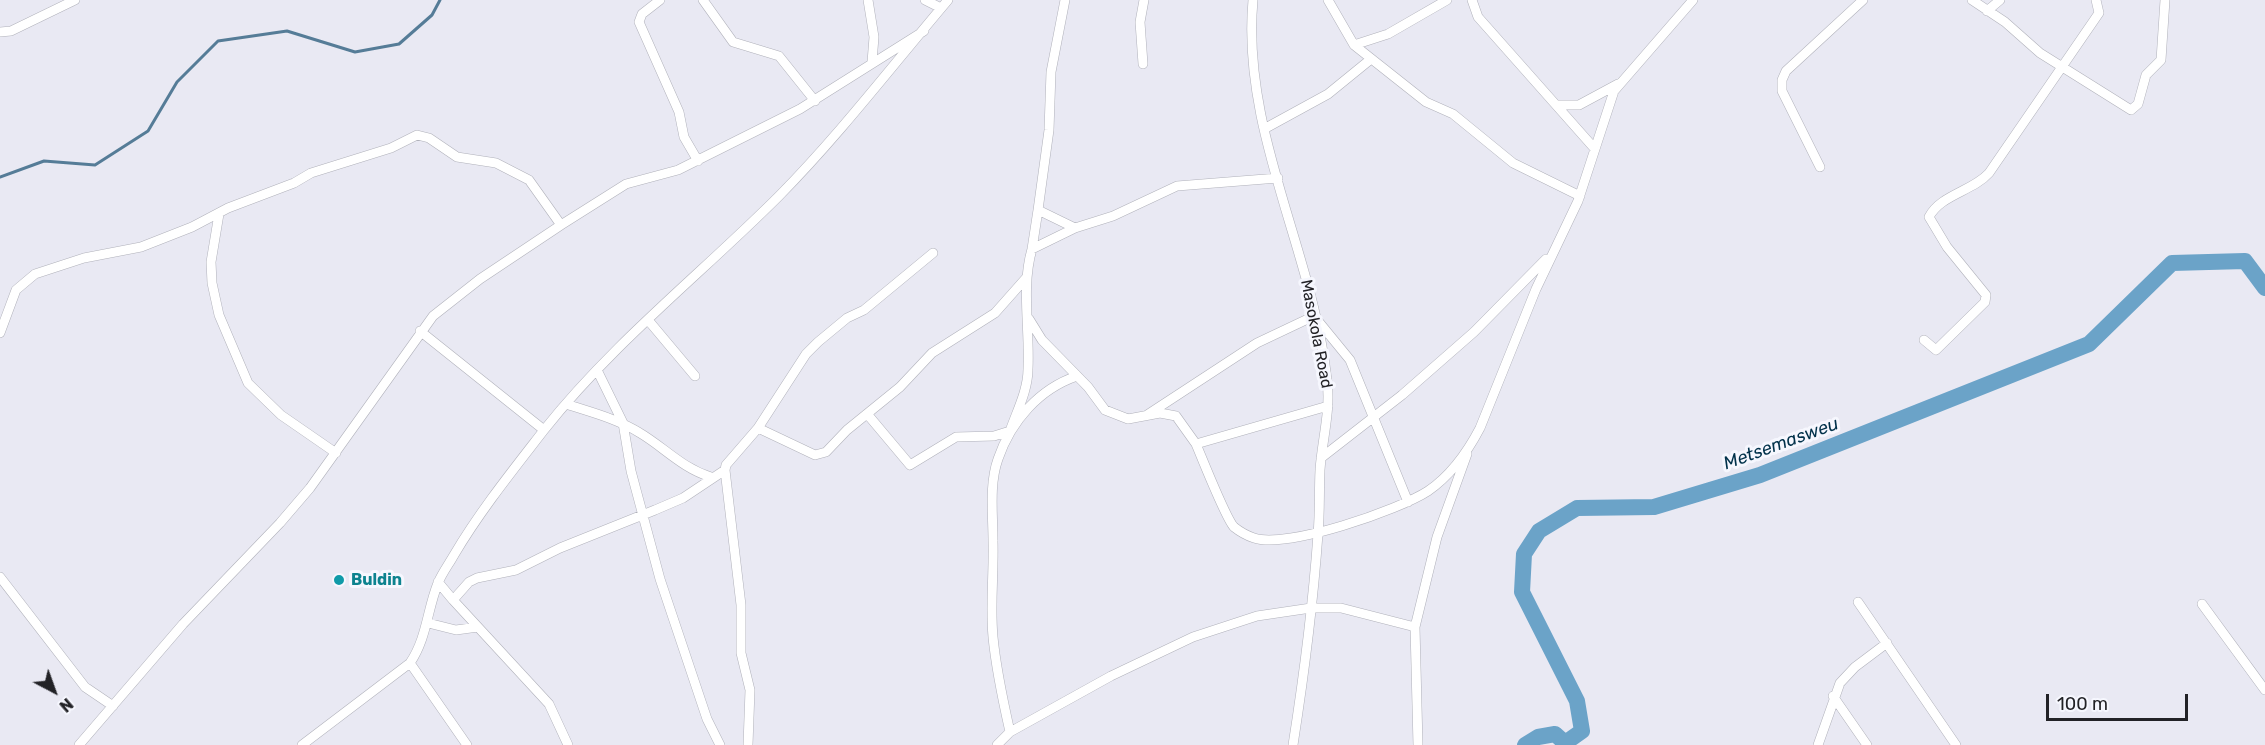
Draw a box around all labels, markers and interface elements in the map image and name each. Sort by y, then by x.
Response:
street label: Masokola Road [1296,278,1336,390]
water label: Metsemasweu [1720,413,1842,475]
place label: Buldin [351,570,402,590]
marker: Buldin [332,573,346,587]
north arrow [24,661,84,721]
scale bar [2049,682,2192,720]
text: 100 m [2057,693,2108,715]
text: N [56,694,77,716]

